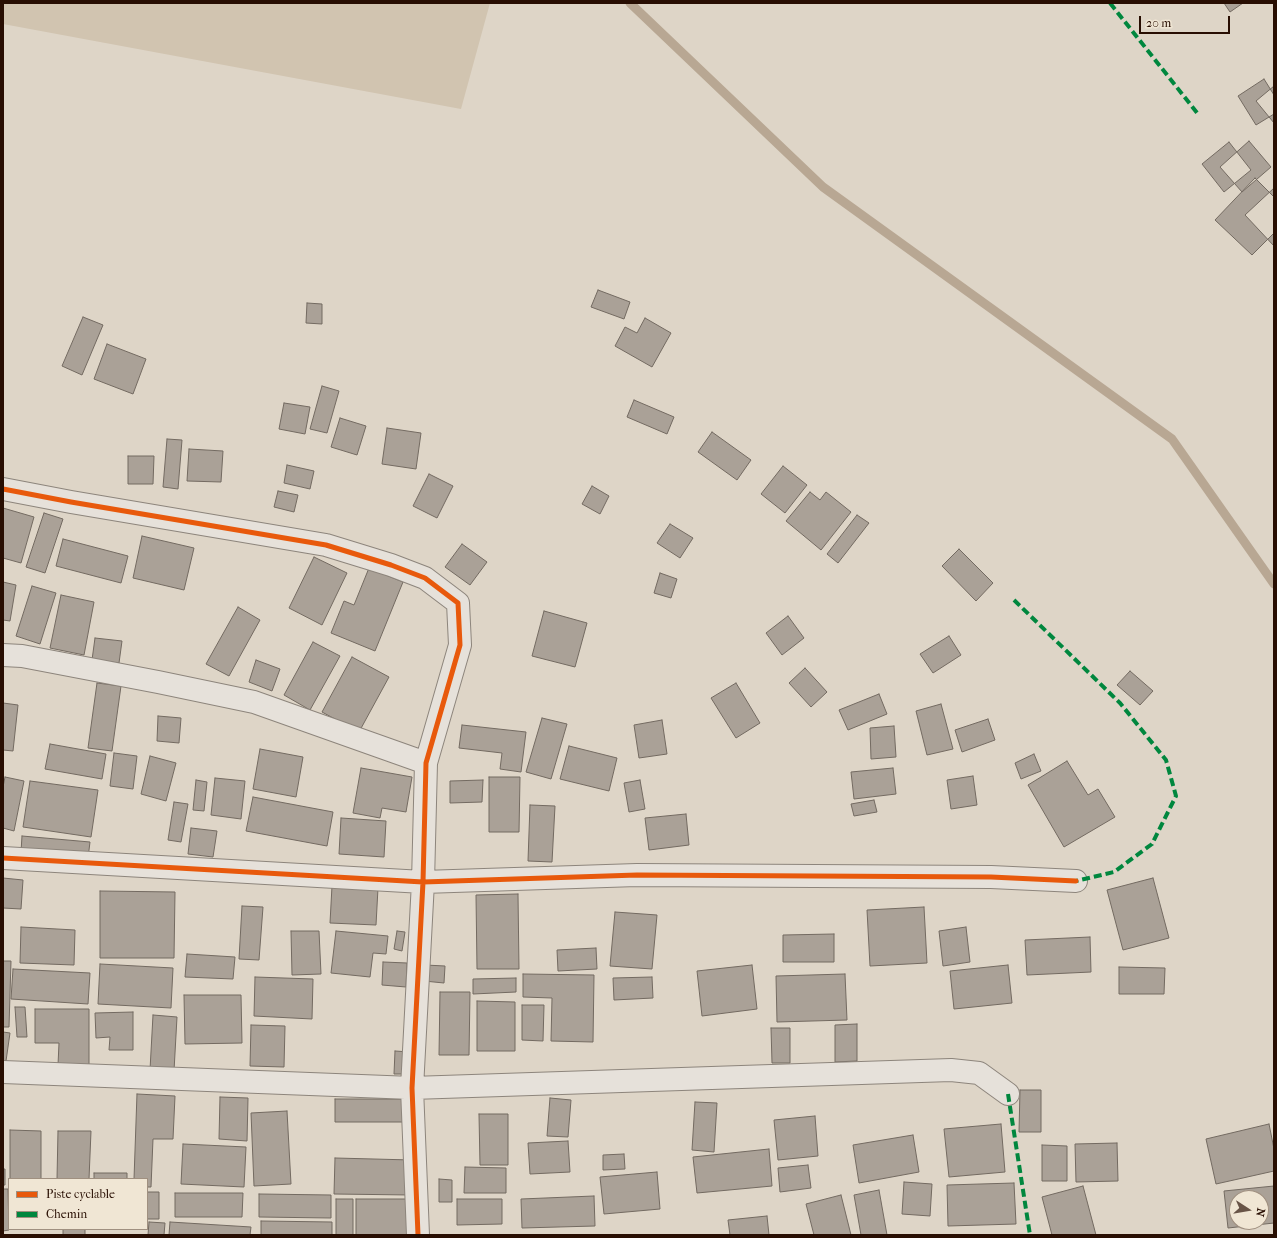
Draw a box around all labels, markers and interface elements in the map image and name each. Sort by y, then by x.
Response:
scale bar [1141,8,1232,34]
text: 20 m [1146,16,1171,30]
legend [8,1178,148,1230]
text: Piste cyclable [46,1187,115,1201]
north arrow [1229,1190,1269,1230]
text: Chemin [46,1207,87,1221]
text: N [1253,1207,1267,1218]

